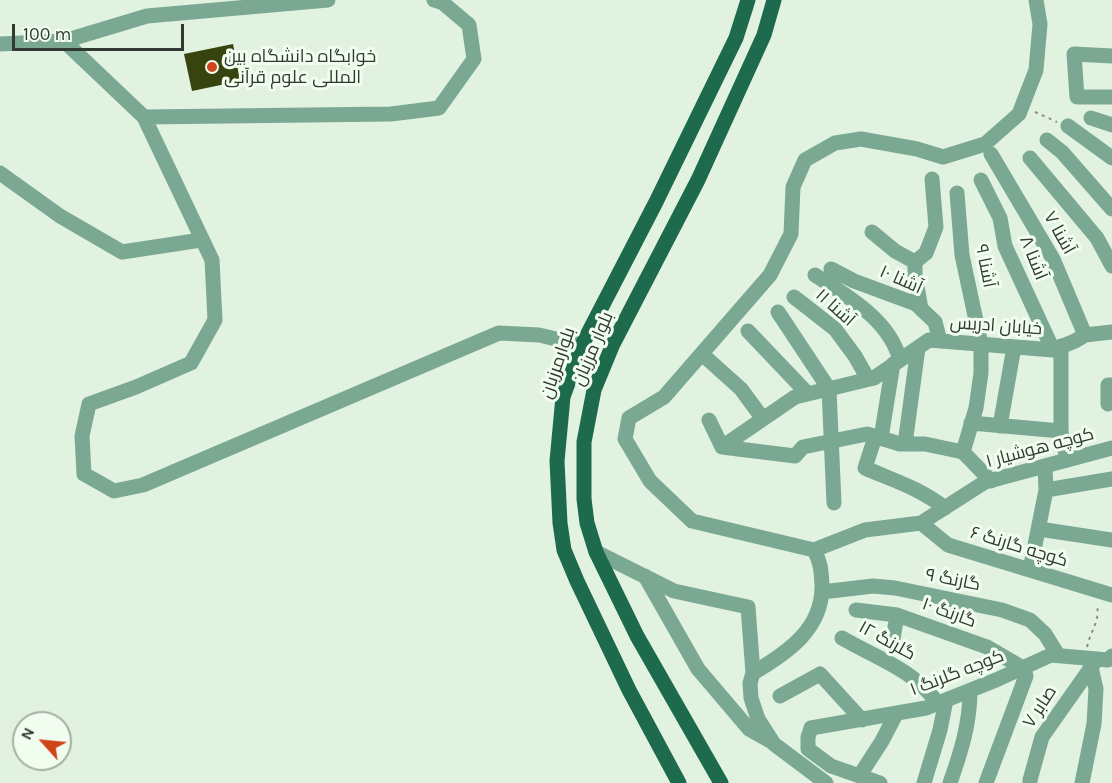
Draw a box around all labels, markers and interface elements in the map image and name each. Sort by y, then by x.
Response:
scale bar [15,12,188,50]
text: 100 m [23,23,71,45]
place label: خوابگاه دانشگاه بین المللی علوم قرآنی [224,46,376,88]
marker: خوابگاه دانشگاه بین المللی علوم قرآنی [205,60,219,74]
street label: آشنا ۷ [1038,208,1080,258]
street label: آشنا ۸ [1014,233,1052,283]
street label: آشنا ۹ [970,242,1000,290]
street label: آشنا ۱۰ [876,261,926,299]
street label: آشنا ۱۱ [811,285,859,331]
street label: بلوار مرزبان [568,309,618,389]
street label: خیابان ادریس [949,312,1043,340]
street label: بلوارمرزبان [536,324,580,402]
street label: کوچه هوشیار ۱ [984,423,1096,473]
street label: کوچه گارنگ ۶ [968,522,1070,572]
street label: گارنگ ۹ [924,564,982,596]
street label: گارنگ ۱۰ [919,593,979,633]
street label: گلرنگ ۱۲ [855,617,919,665]
street label: کوچه گلرنگ ۱ [907,645,1007,701]
street label: صابر ۷ [1018,682,1062,732]
north arrow [12,711,72,771]
text: N [16,724,38,743]

